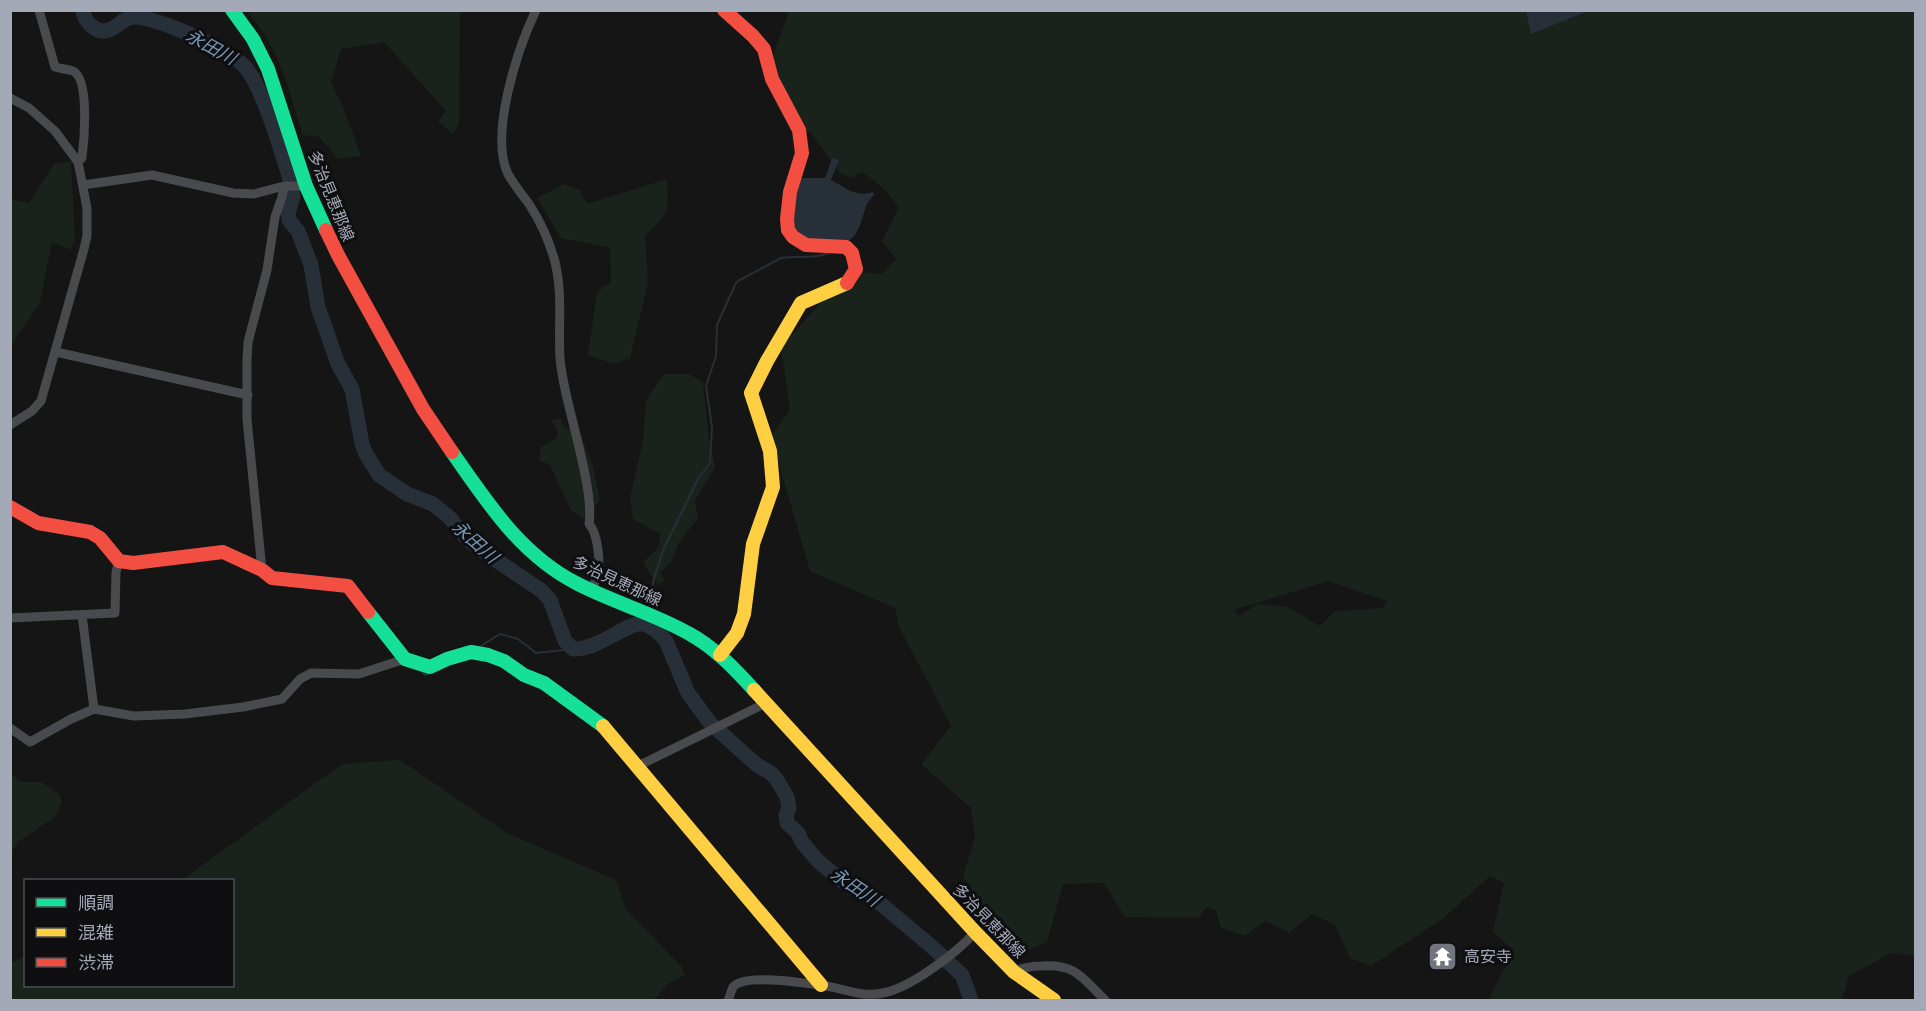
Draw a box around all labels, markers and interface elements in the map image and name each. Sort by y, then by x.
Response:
water label: 永田川 [182,24,242,71]
street label: 多治見恵那線 [304,148,358,244]
water label: 永田川 [447,516,504,569]
street label: 多治見恵那線 [569,552,665,610]
water label: 永田川 [826,863,885,912]
legend [24,879,234,987]
street label: 多治見恵那線 [949,880,1029,962]
text: 順調 [78,892,114,914]
text: 混雑 [78,922,114,944]
temple icon: 高安寺 [1427,940,1459,972]
place label: 高安寺 [1464,947,1512,966]
text: 渋滞 [78,952,114,974]

